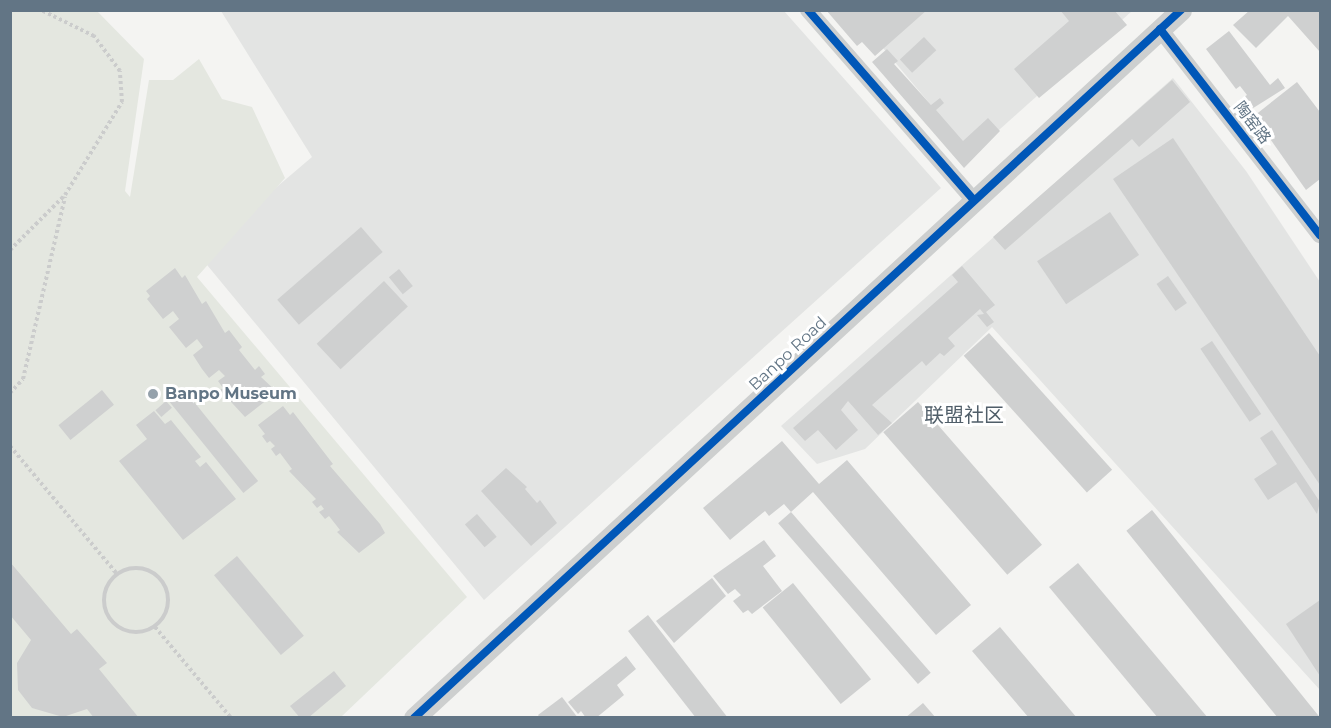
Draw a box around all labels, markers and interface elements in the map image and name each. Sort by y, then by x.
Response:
street label: 陶窑路 [1230,98,1274,148]
street label: Banpo Road [745,313,831,395]
place label: Banpo Museum [165,384,297,404]
marker: Banpo Museum [146,387,160,401]
district label: 联盟社区 [924,403,1004,427]

